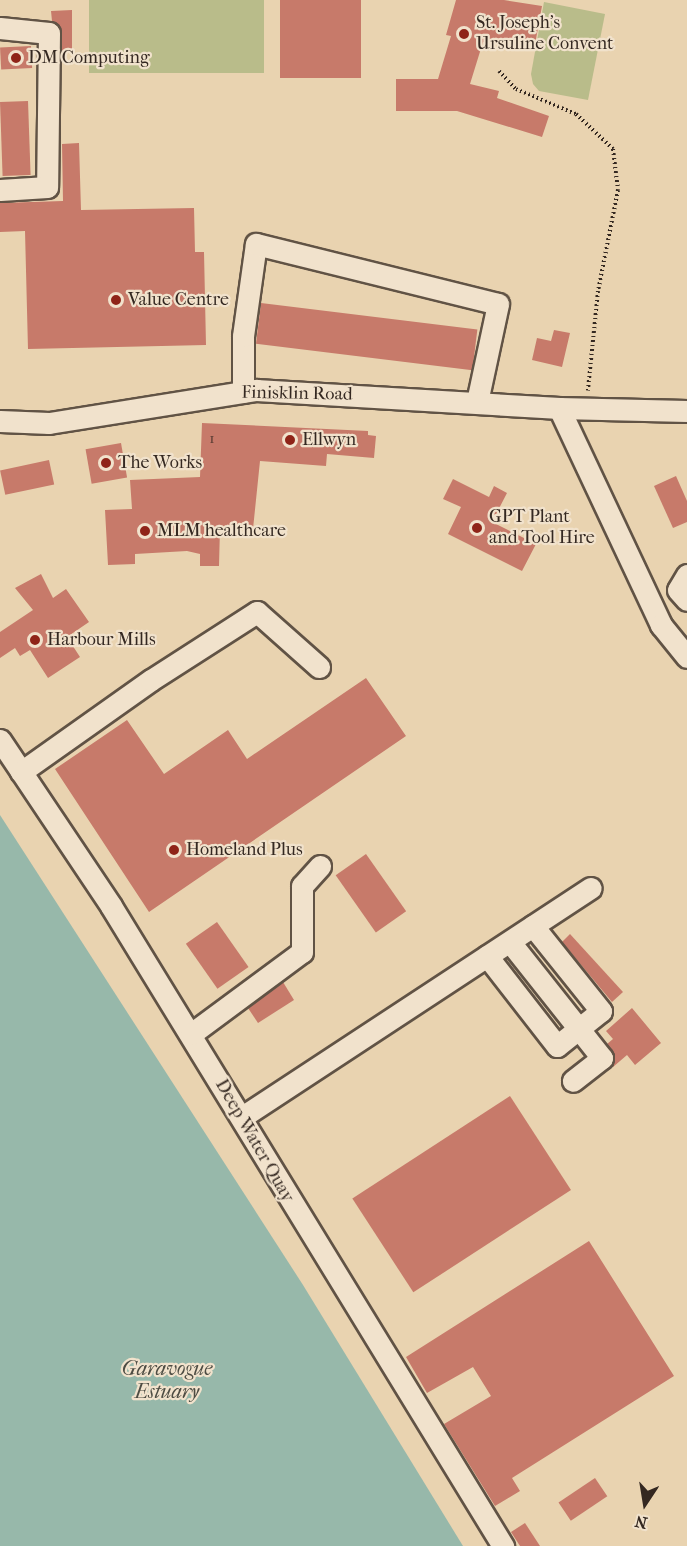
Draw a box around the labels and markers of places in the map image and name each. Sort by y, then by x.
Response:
place label: St. Joseph's Ursuline Convent [476,13,613,56]
marker: St. Joseph's Ursuline Convent [457,27,471,41]
place label: DM Computing [28,47,150,69]
marker: DM Computing [9,51,23,65]
place label: Value Centre [128,289,229,311]
marker: Value Centre [109,293,123,307]
place label: Ellwyn [302,429,356,451]
marker: Ellwyn [283,433,297,447]
place label: The Works [118,452,202,474]
marker: The Works [99,456,113,470]
place label: GPT Plant and Tool Hire [489,507,595,550]
place label: MLM healthcare [157,520,286,542]
marker: GPT Plant and Tool Hire [470,521,484,535]
marker: MLM healthcare [138,524,152,538]
place label: Harbour Mills [47,629,156,651]
marker: Harbour Mills [28,633,42,647]
place label: Homeland Plus [186,839,303,861]
marker: Homeland Plus [167,843,181,857]

